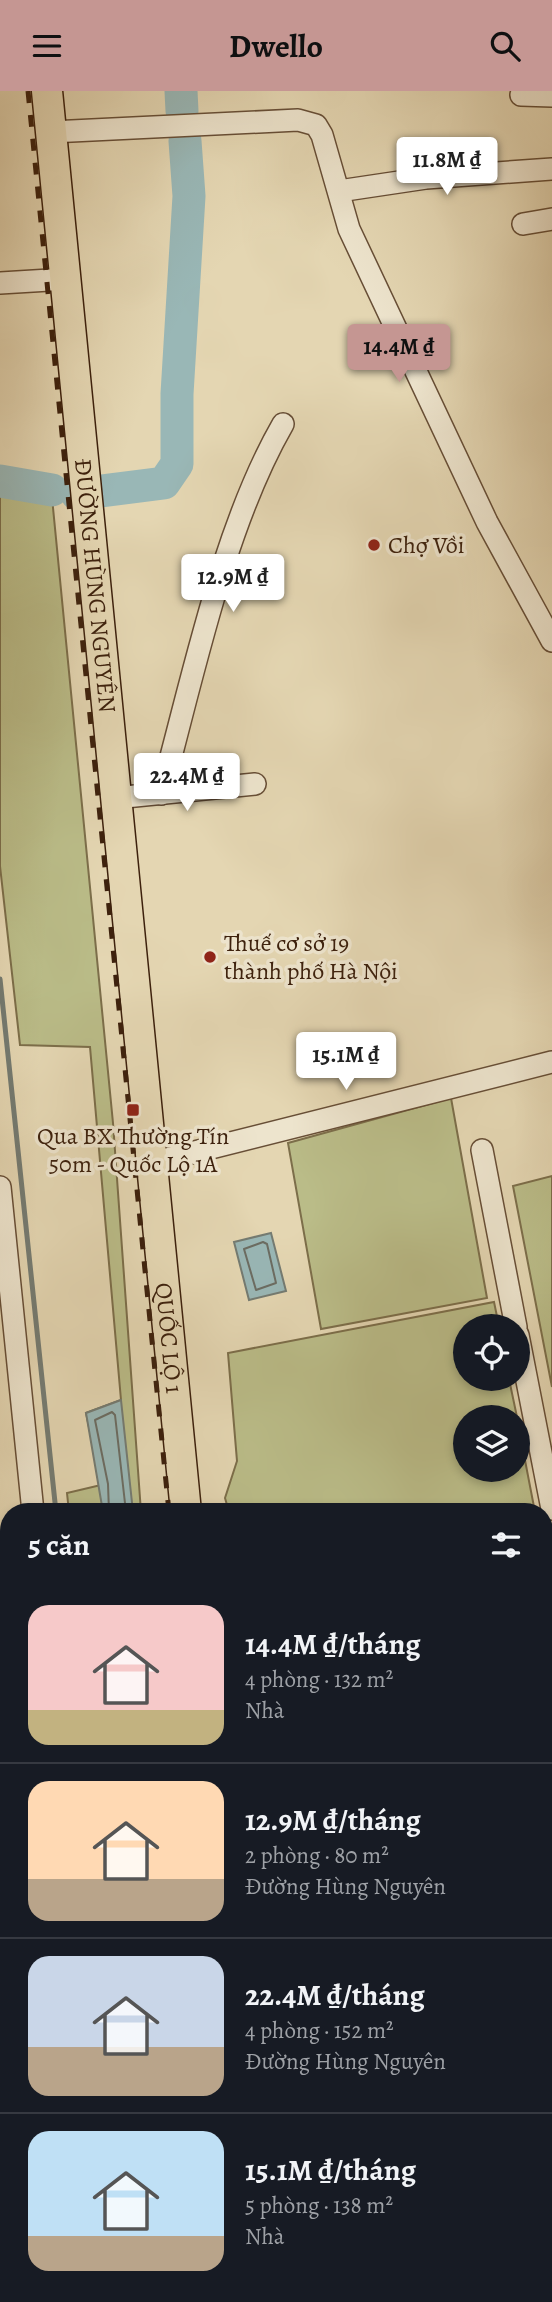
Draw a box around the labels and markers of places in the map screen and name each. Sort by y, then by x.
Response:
pin: 11.8M ₫ [382,137,512,197]
pin: 14.4M ₫ [334,324,464,384]
place label: Chợ Vồi [388,529,465,561]
marker: Chợ Vồi [366,537,382,553]
pin: 12.9M ₫ [168,554,298,614]
pin: 22.4M ₫ [122,753,252,813]
place label: Thuế cơ sở 19 thành phố Hà Nội [224,927,398,987]
marker: Thuế cơ sở 19 thành phố Hà Nội [202,949,218,965]
pin: 15.1M ₫ [281,1033,411,1092]
marker: Qua BX Thường Tín 50m - Quốc Lộ 1A [125,1102,141,1118]
place label: Qua BX Thường Tín 50m - Quốc Lộ 1A [37,1120,229,1180]

